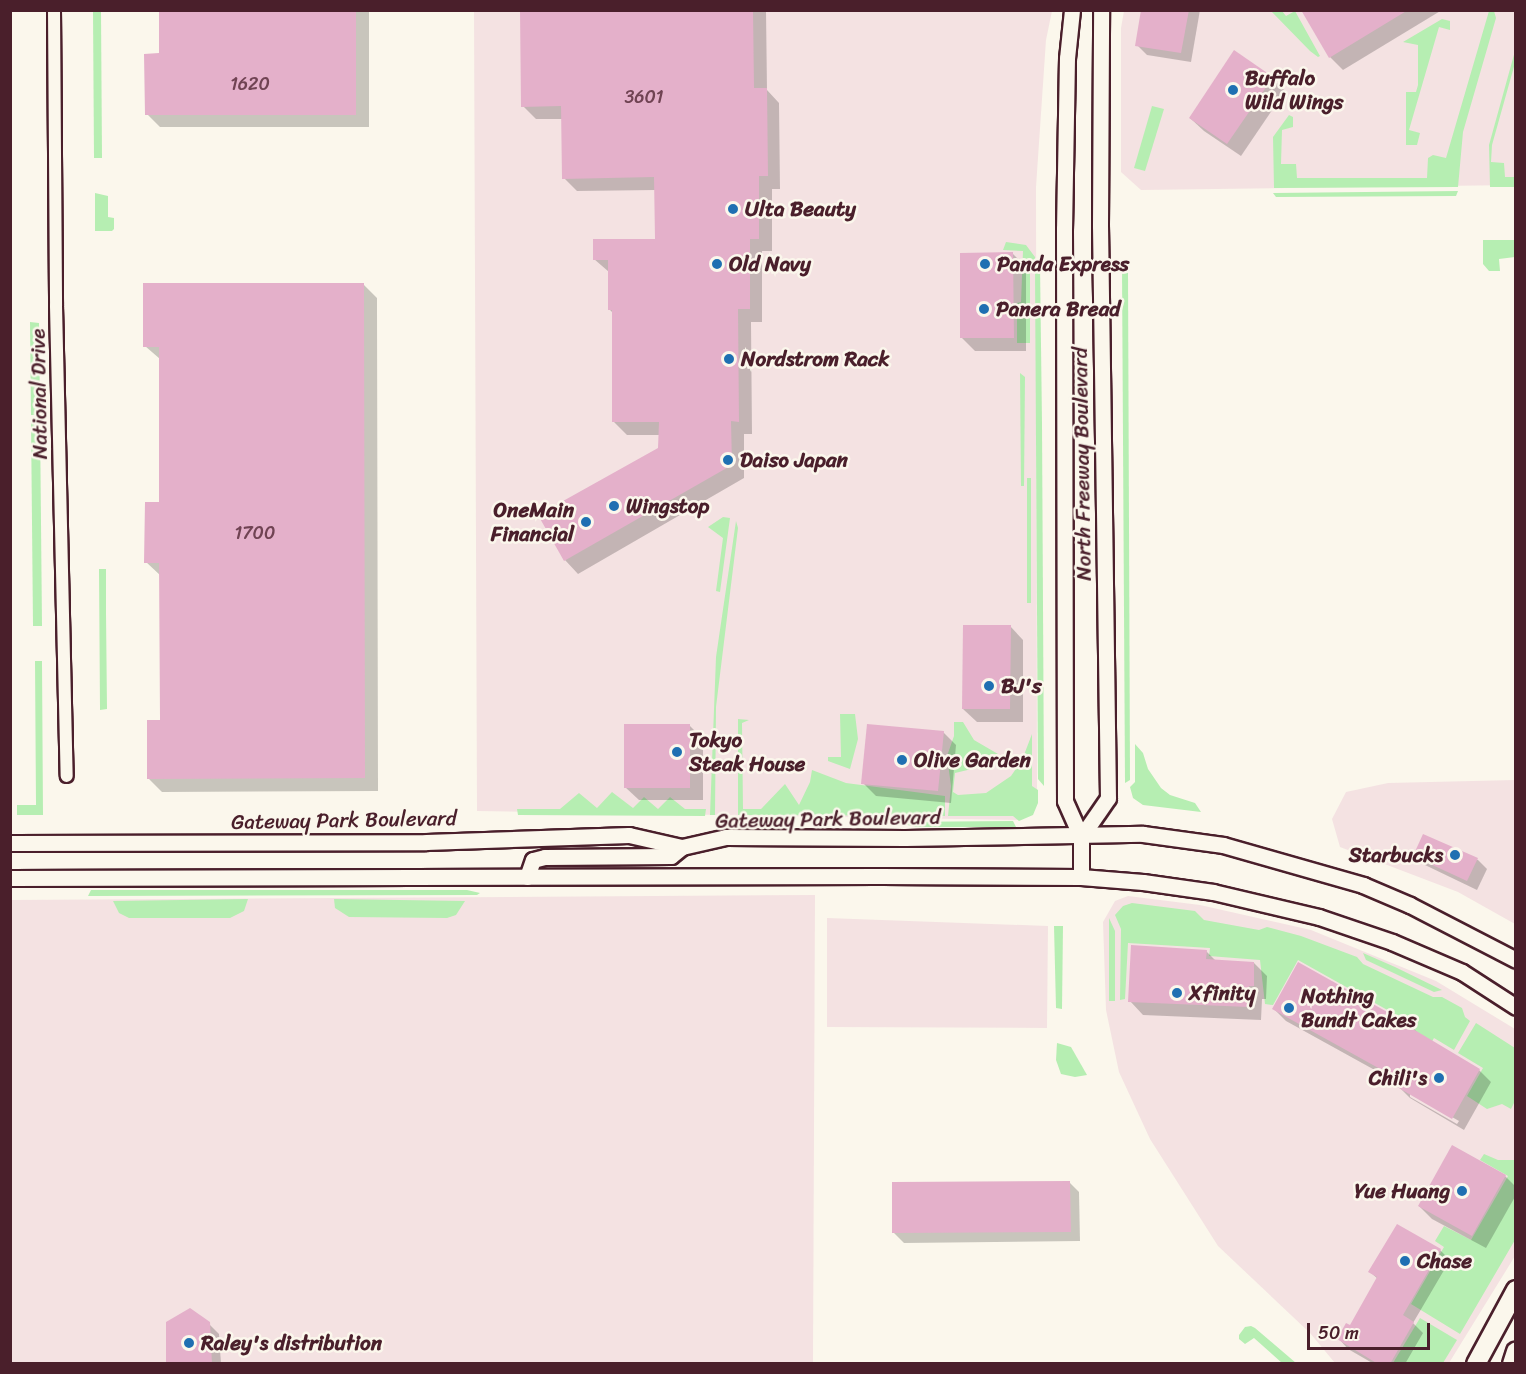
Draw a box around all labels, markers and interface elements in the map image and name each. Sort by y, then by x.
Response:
place label: Buffalo Wild Wings [1245,65,1342,115]
house number: 1620 [230,73,270,95]
marker: Buffalo Wild Wings [1226,83,1240,97]
house number: 3601 [624,86,664,108]
place label: Ulta Beauty [745,196,856,222]
marker: Ulta Beauty [726,202,740,216]
place label: Old Navy [729,251,811,277]
place label: Panda Express [997,251,1131,277]
marker: Old Navy [710,257,724,271]
marker: Panda Express [978,257,992,271]
place label: Panera Bread [996,296,1120,322]
marker: Panera Bread [977,302,991,316]
street label: National Drive [25,328,53,460]
place label: Nordstrom Rack [741,346,889,372]
street label: North Freeway Boulevard [1067,347,1097,581]
marker: Nordstrom Rack [722,352,736,366]
place label: Daiso Japan [740,447,848,473]
marker: Daiso Japan [721,453,735,467]
place label: Wingstop [626,493,709,519]
place label: OneMain Financial [491,497,574,547]
marker: Wingstop [607,499,621,513]
marker: OneMain Financial [579,515,593,529]
house number: 1700 [235,522,275,544]
place label: BJ's [1001,673,1042,699]
marker: BJ's [982,679,996,693]
place label: Tokyo Steak House [689,727,806,777]
marker: Tokyo Steak House [670,745,684,759]
place label: Olive Garden [914,747,1031,773]
marker: Olive Garden [895,753,909,767]
street label: Gateway Park Boulevard [715,804,941,834]
street label: Gateway Park Boulevard [231,805,457,835]
place label: Starbucks [1349,842,1443,868]
marker: Starbucks [1448,848,1462,862]
place label: Xfinity [1189,980,1255,1006]
place label: Nothing Bundt Cakes [1301,983,1417,1033]
marker: Xfinity [1170,986,1184,1000]
marker: Nothing Bundt Cakes [1282,1001,1296,1015]
place label: Chili's [1369,1065,1427,1091]
marker: Chili's [1432,1071,1446,1085]
place label: Yue Huang [1355,1178,1450,1204]
marker: Yue Huang [1455,1184,1469,1198]
place label: Chase [1417,1248,1472,1274]
marker: Chase [1398,1254,1412,1268]
scale bar [1310,1311,1433,1349]
text: 50 m [1318,1317,1359,1349]
place label: Raley's distribution [201,1330,382,1356]
marker: Raley's distribution [182,1336,196,1350]

